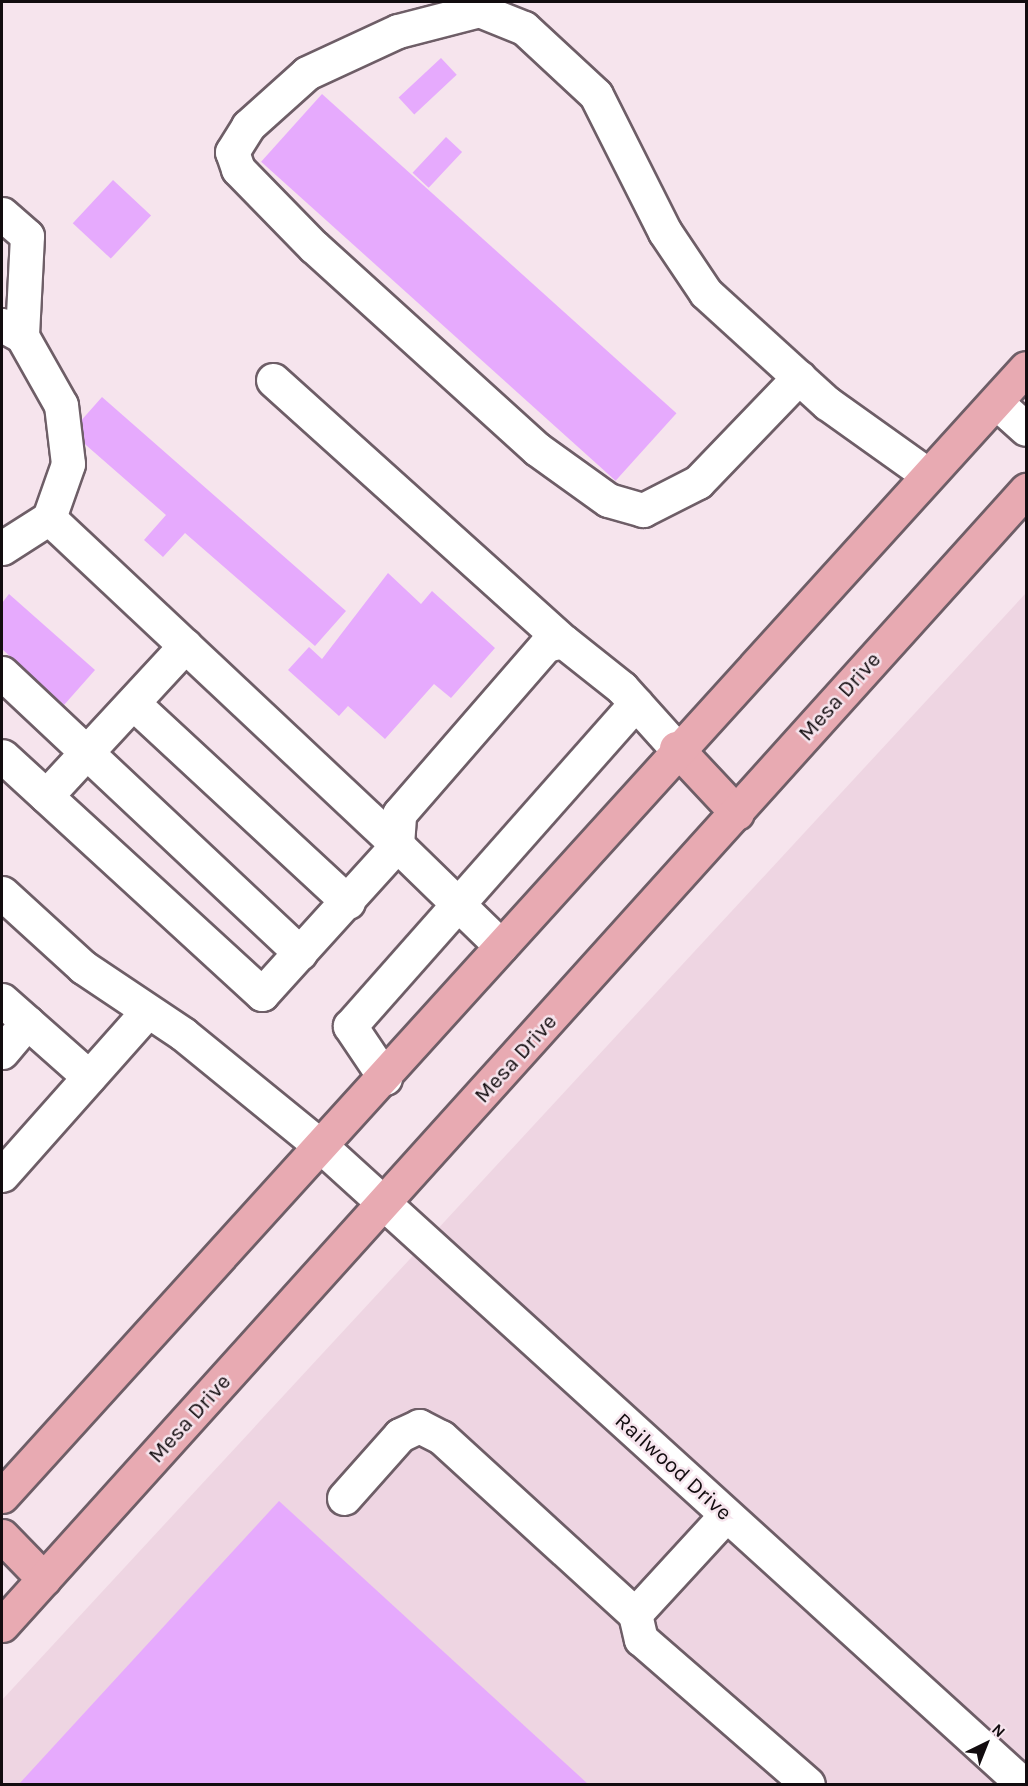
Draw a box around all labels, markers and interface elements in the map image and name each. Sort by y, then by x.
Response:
street label: Mesa Drive [793,647,887,747]
street label: Mesa Drive [469,1009,563,1109]
street label: Mesa Drive [143,1369,237,1469]
street label: Railwood Drive [609,1408,737,1526]
north arrow [956,1714,1016,1774]
text: N [988,1720,1009,1741]

